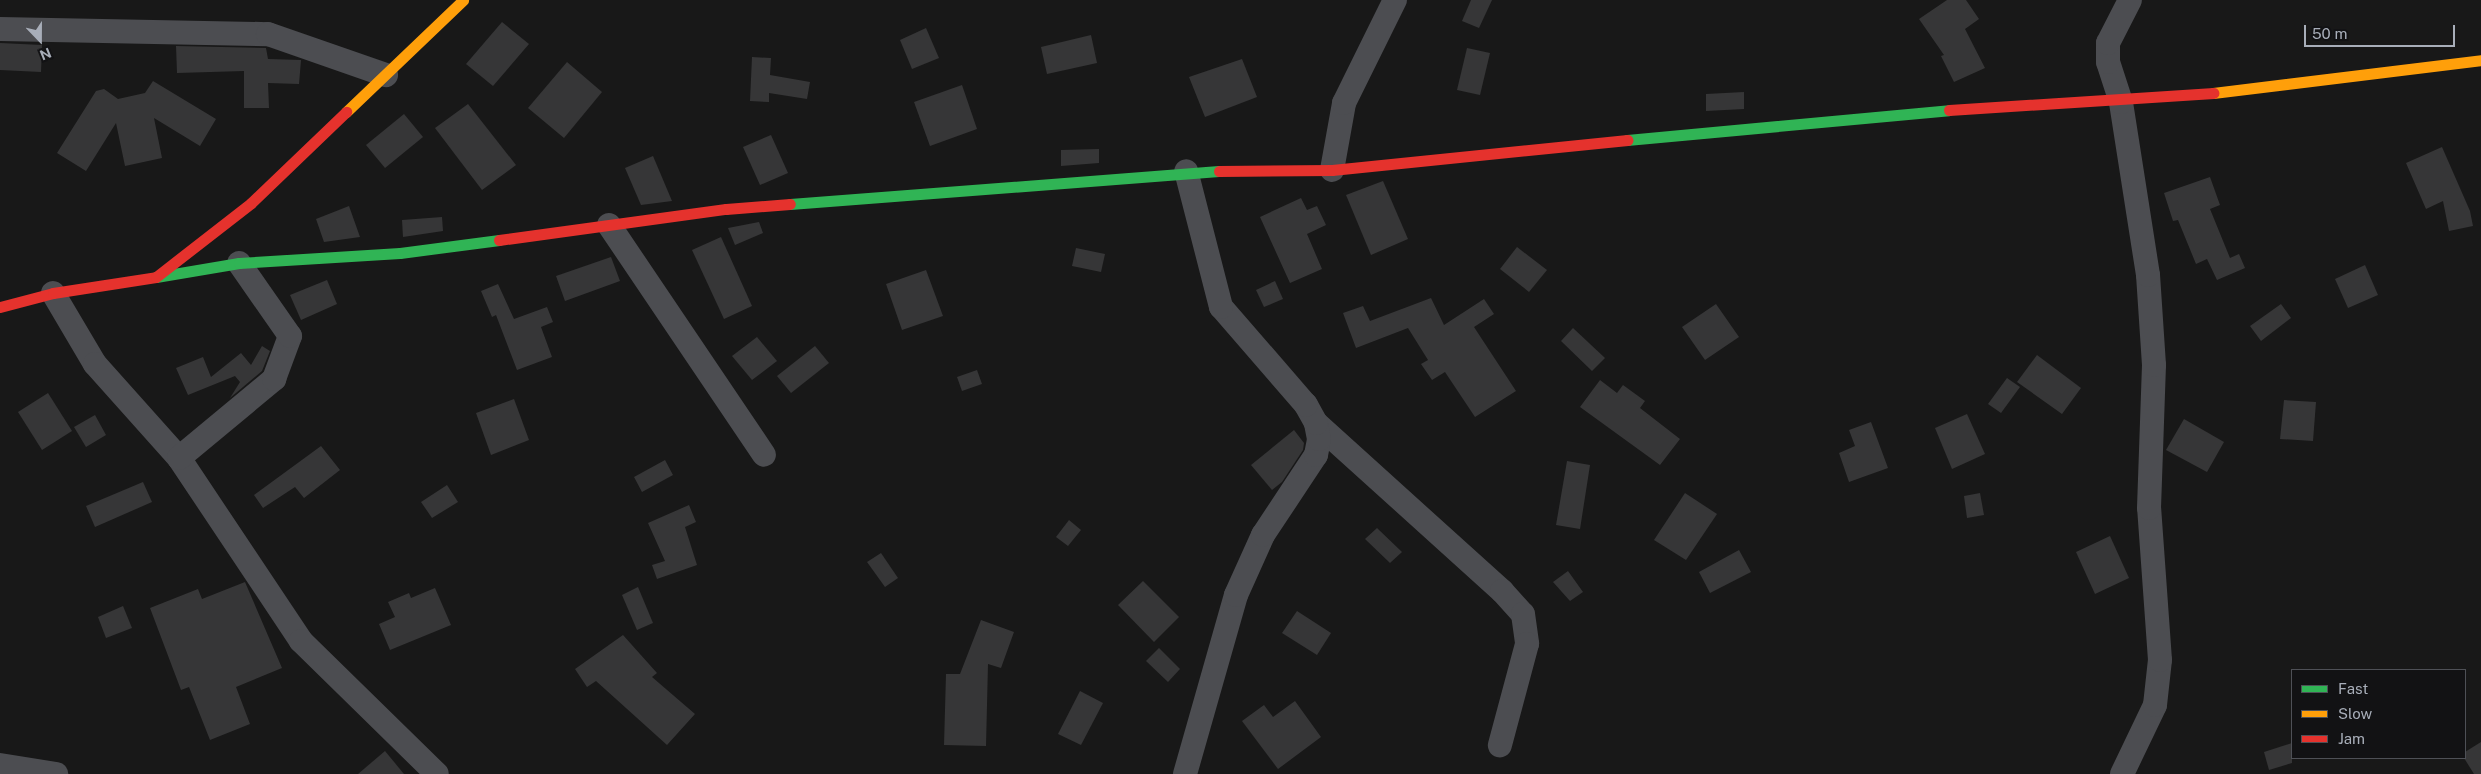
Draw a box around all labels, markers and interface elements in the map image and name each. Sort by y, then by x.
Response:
north arrow [15,15,65,65]
scale bar [2306,15,2457,47]
text: 50 m [2312,25,2347,42]
text: N [38,44,54,63]
legend [2291,669,2466,759]
text: Fast [2338,680,2368,697]
text: Slow [2338,705,2372,722]
text: Jam [2338,730,2365,747]

